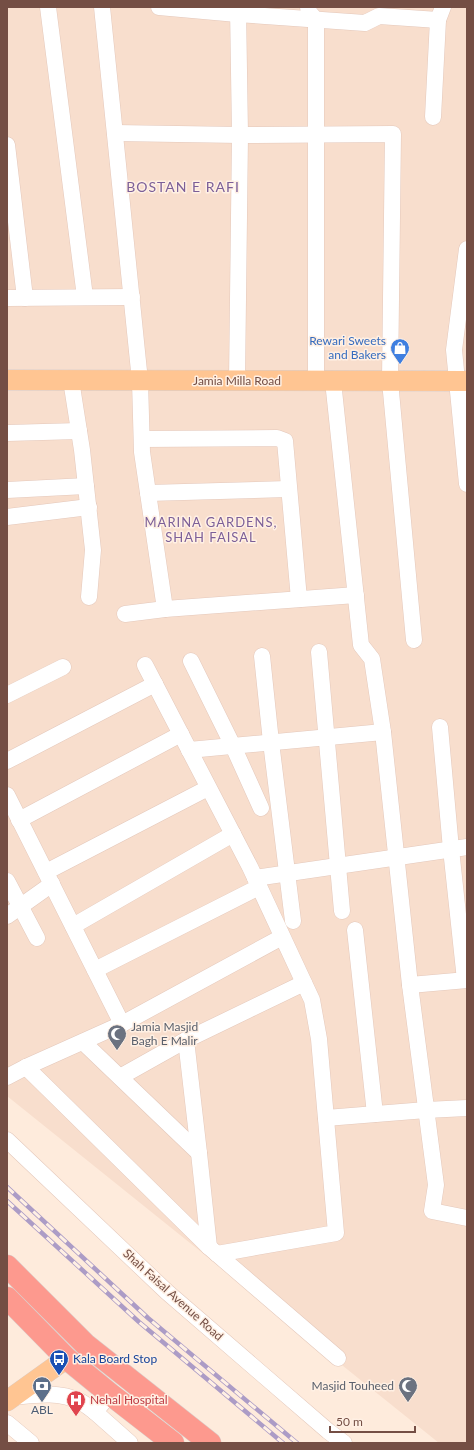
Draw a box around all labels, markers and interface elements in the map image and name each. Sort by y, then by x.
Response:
district label: BOSTAN E RAFI [126,178,240,195]
place label: Rewari Sweets and Bakers [309,333,386,362]
shop icon: Rewari Sweets and Bakers [389,337,411,365]
street label: Jamia Milla Road [193,373,281,388]
district label: MARINA GARDENS, SHAH FAISAL [145,514,277,545]
place label: Jamia Masjid Bagh E Malir [131,1019,198,1048]
mosque icon: Jamia Masjid Bagh E Malir [106,1023,128,1051]
street label: Shah Faisal Avenue Road [120,1246,227,1344]
bus stop icon: Kala Board Stop [48,1348,70,1376]
place label: Kala Board Stop [73,1351,157,1366]
bank icon: ABL [31,1375,53,1403]
mosque icon: Masjid Touheed [397,1375,419,1403]
place label: Masjid Touheed [311,1378,394,1393]
hospital icon: Nehal Hospital [65,1389,87,1417]
place label: Nehal Hospital [90,1392,168,1407]
place label: ABL [31,1402,53,1417]
scale bar [330,1408,415,1434]
text: 50 m [336,1414,363,1429]

